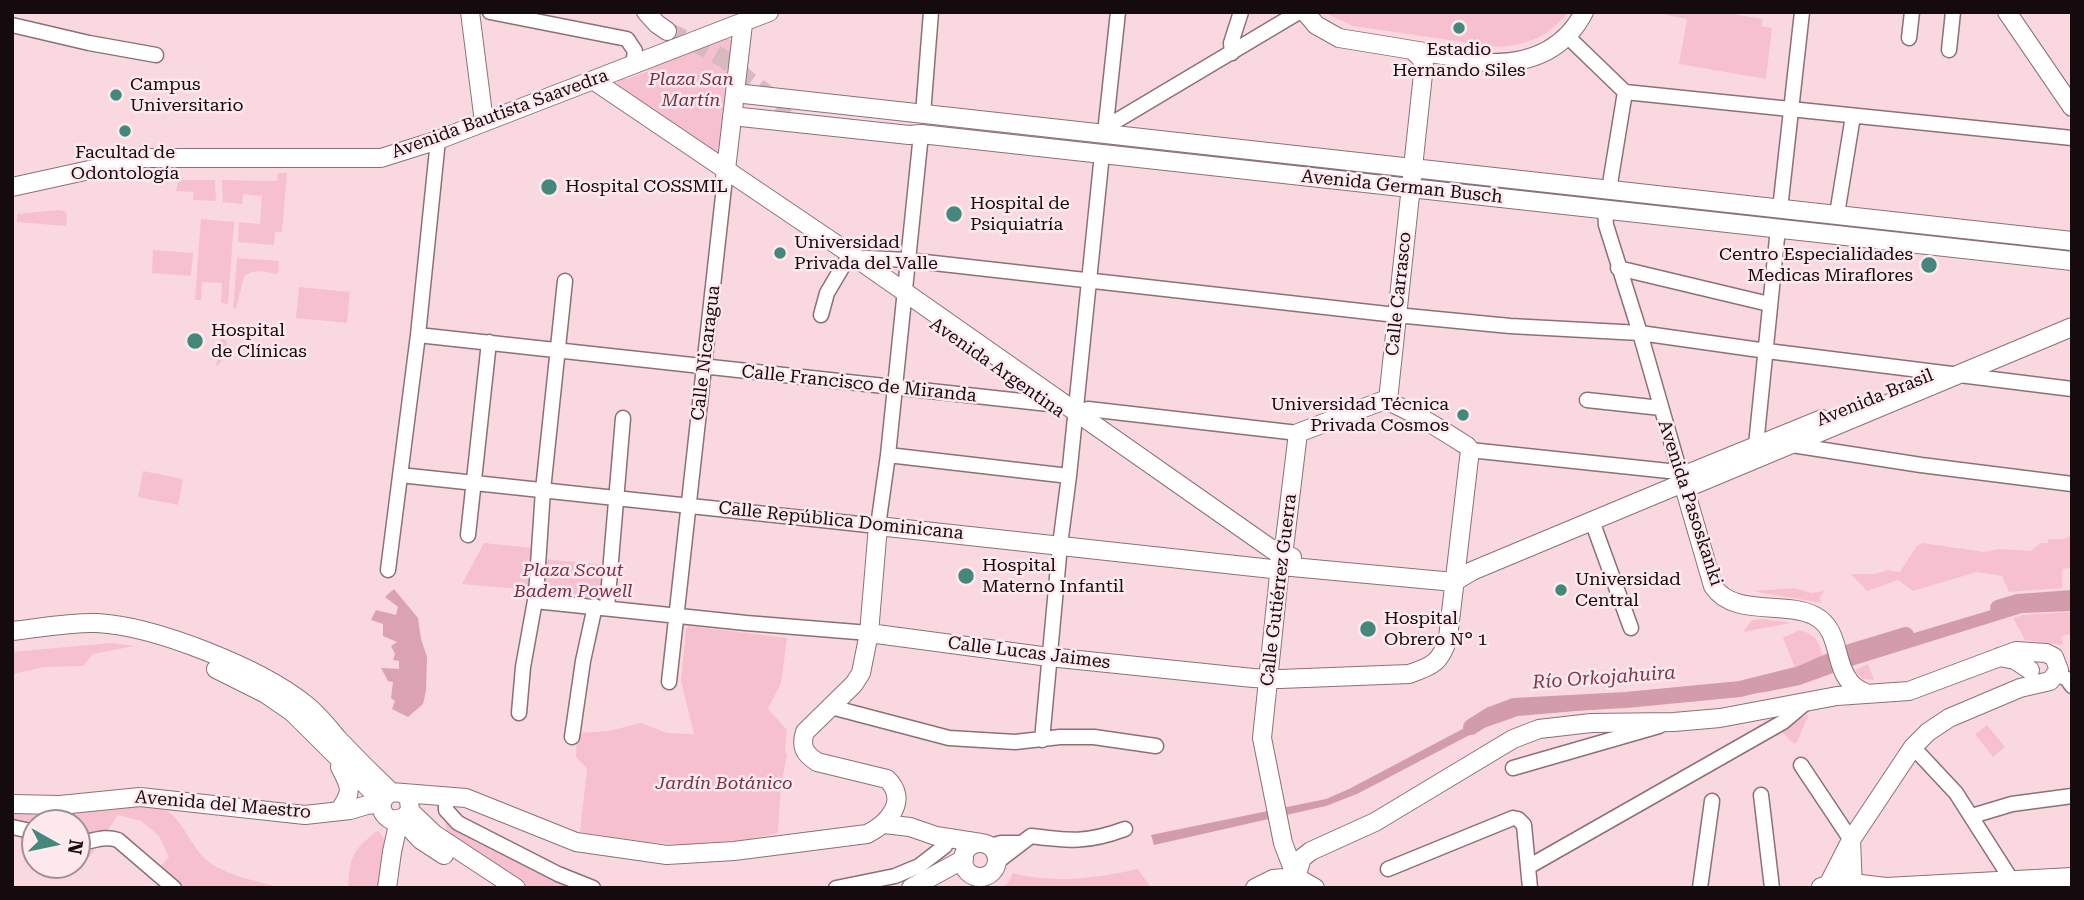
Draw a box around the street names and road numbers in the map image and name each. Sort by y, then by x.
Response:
street label: Avenida Bautista Saavedra [389,65,611,163]
street label: Avenida German Busch [1300,166,1504,208]
street label: Calle Carrasco [1382,231,1416,357]
street label: Calle Nicaragua [687,284,725,422]
street label: Avenida Argentina [925,313,1069,423]
street label: Calle Francisco de Miranda [740,361,978,407]
street label: Avenida Brasil [1813,365,1937,431]
street label: Avenida Pasoskanki [1653,417,1727,589]
street label: Calle Gutiérrez Guerra [1256,493,1302,687]
street label: Calle República Dominicana [717,497,965,545]
street label: Calle Lucas Jaimes [947,632,1111,674]
street label: Avenida del Maestro [134,787,312,823]

